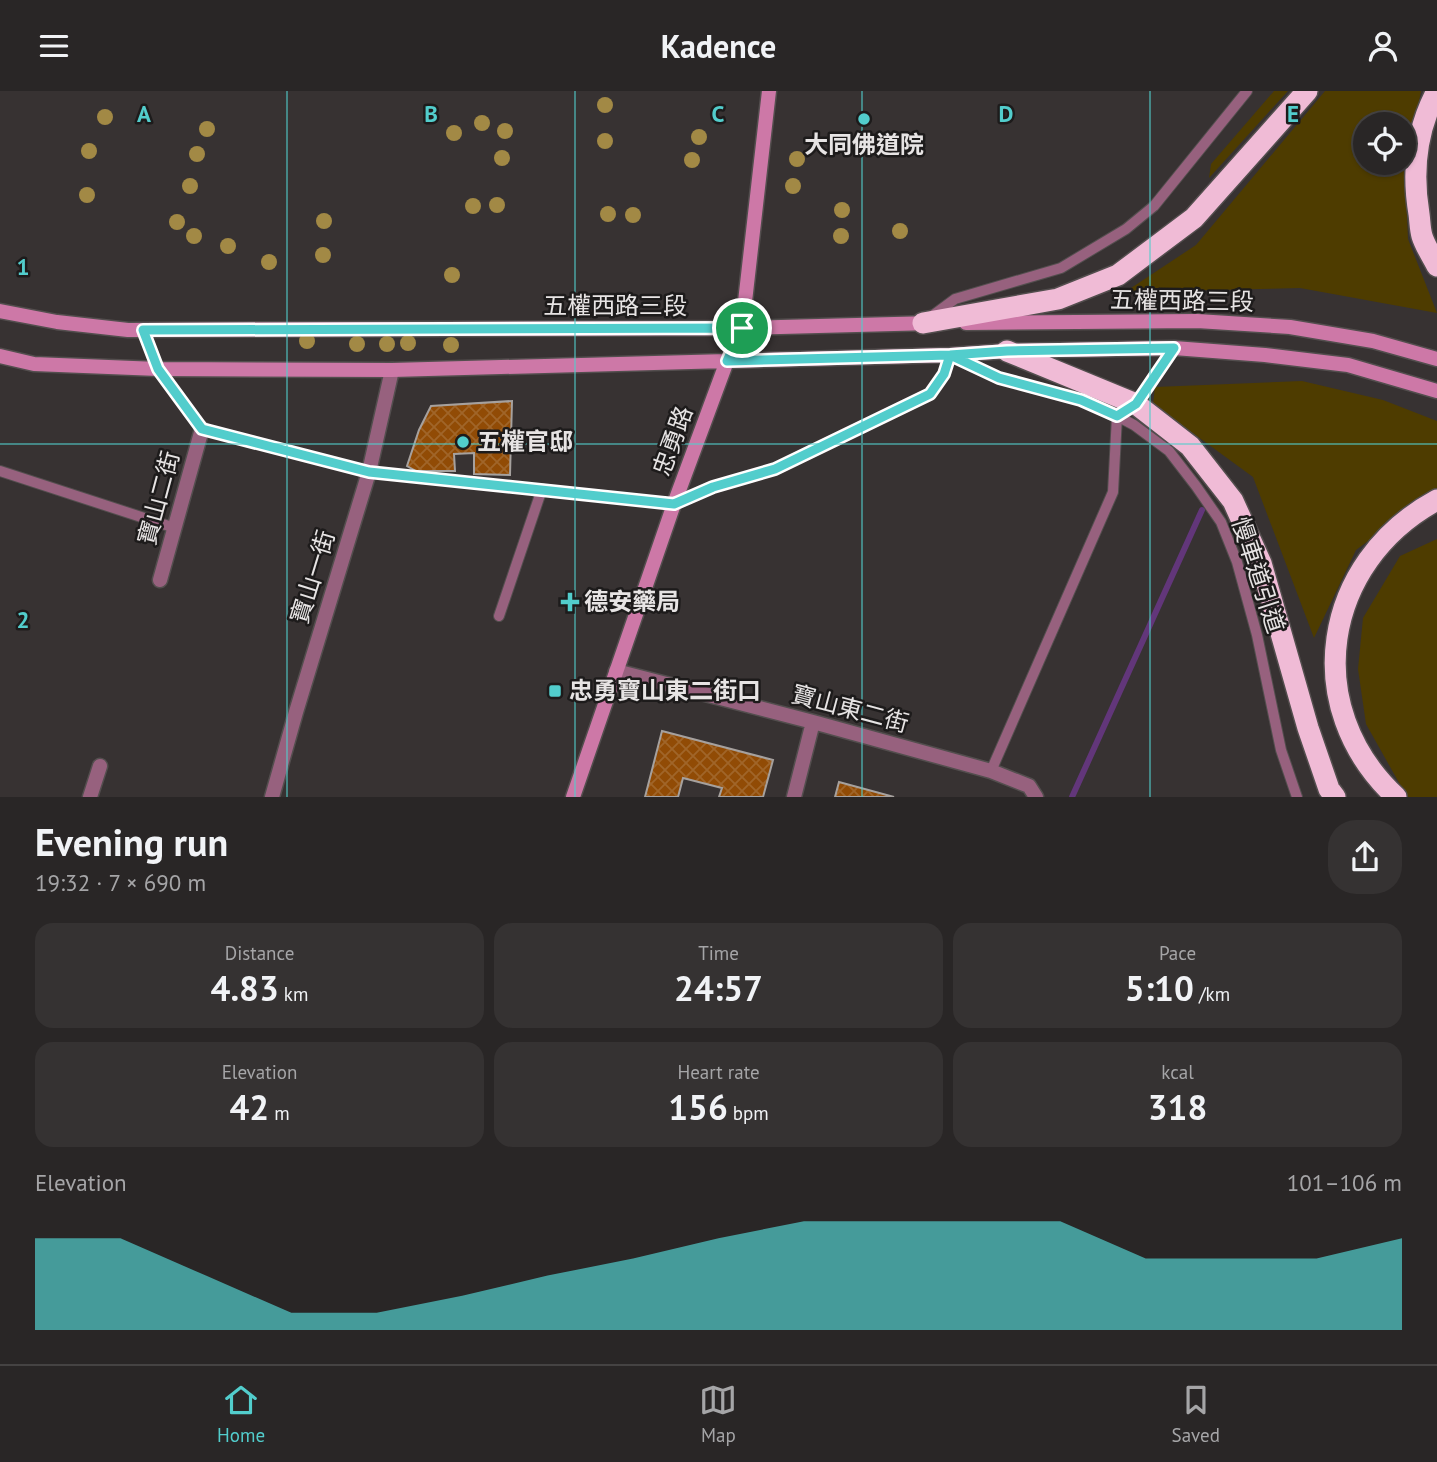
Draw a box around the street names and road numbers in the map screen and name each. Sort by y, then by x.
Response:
street label: 五權西路三段 [1110,284,1254,317]
street label: 五權西路三段 [543,290,687,321]
street label: 忠勇路 [646,402,699,480]
street label: 寶山二街 [131,447,186,548]
street label: 慢車道引道 [1225,513,1292,637]
street label: 寶山一街 [284,526,341,627]
street label: 寶山東二街 [788,678,912,739]

